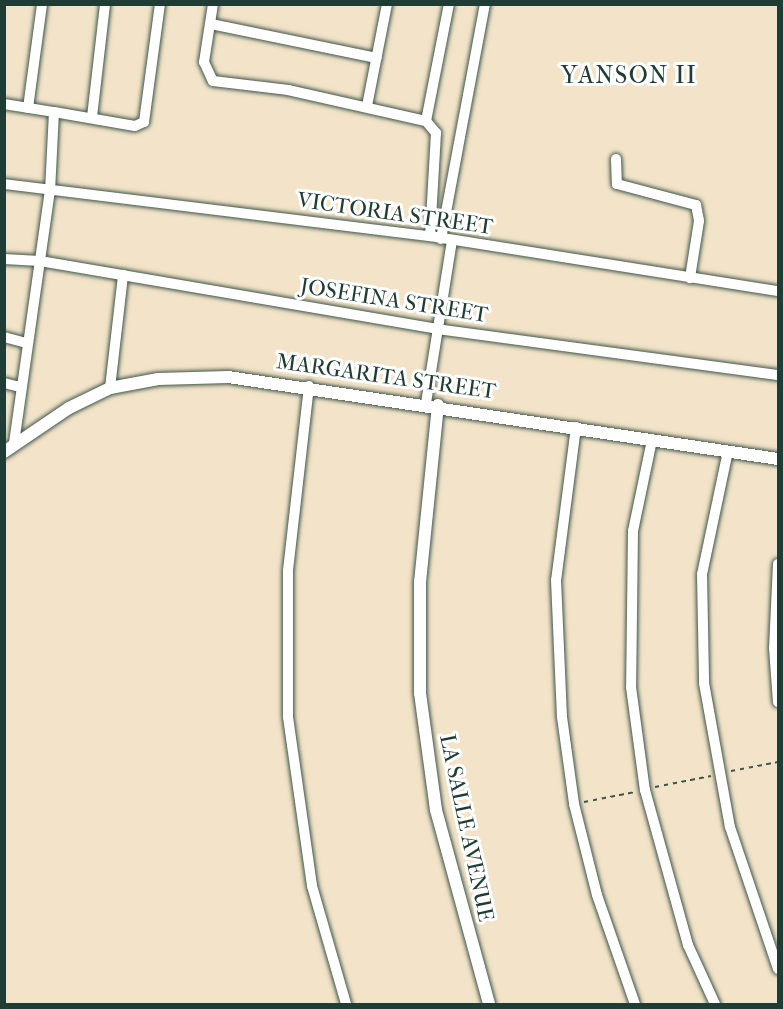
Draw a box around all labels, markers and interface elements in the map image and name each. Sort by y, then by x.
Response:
district label: YANSON II [561,62,697,90]
street label: VICTORIA STREET [296,187,494,241]
street label: JOSEFINA STREET [298,273,490,329]
street label: MARGARITA STREET [275,349,497,405]
street label: LA SALLE AVENUE [433,732,499,924]

